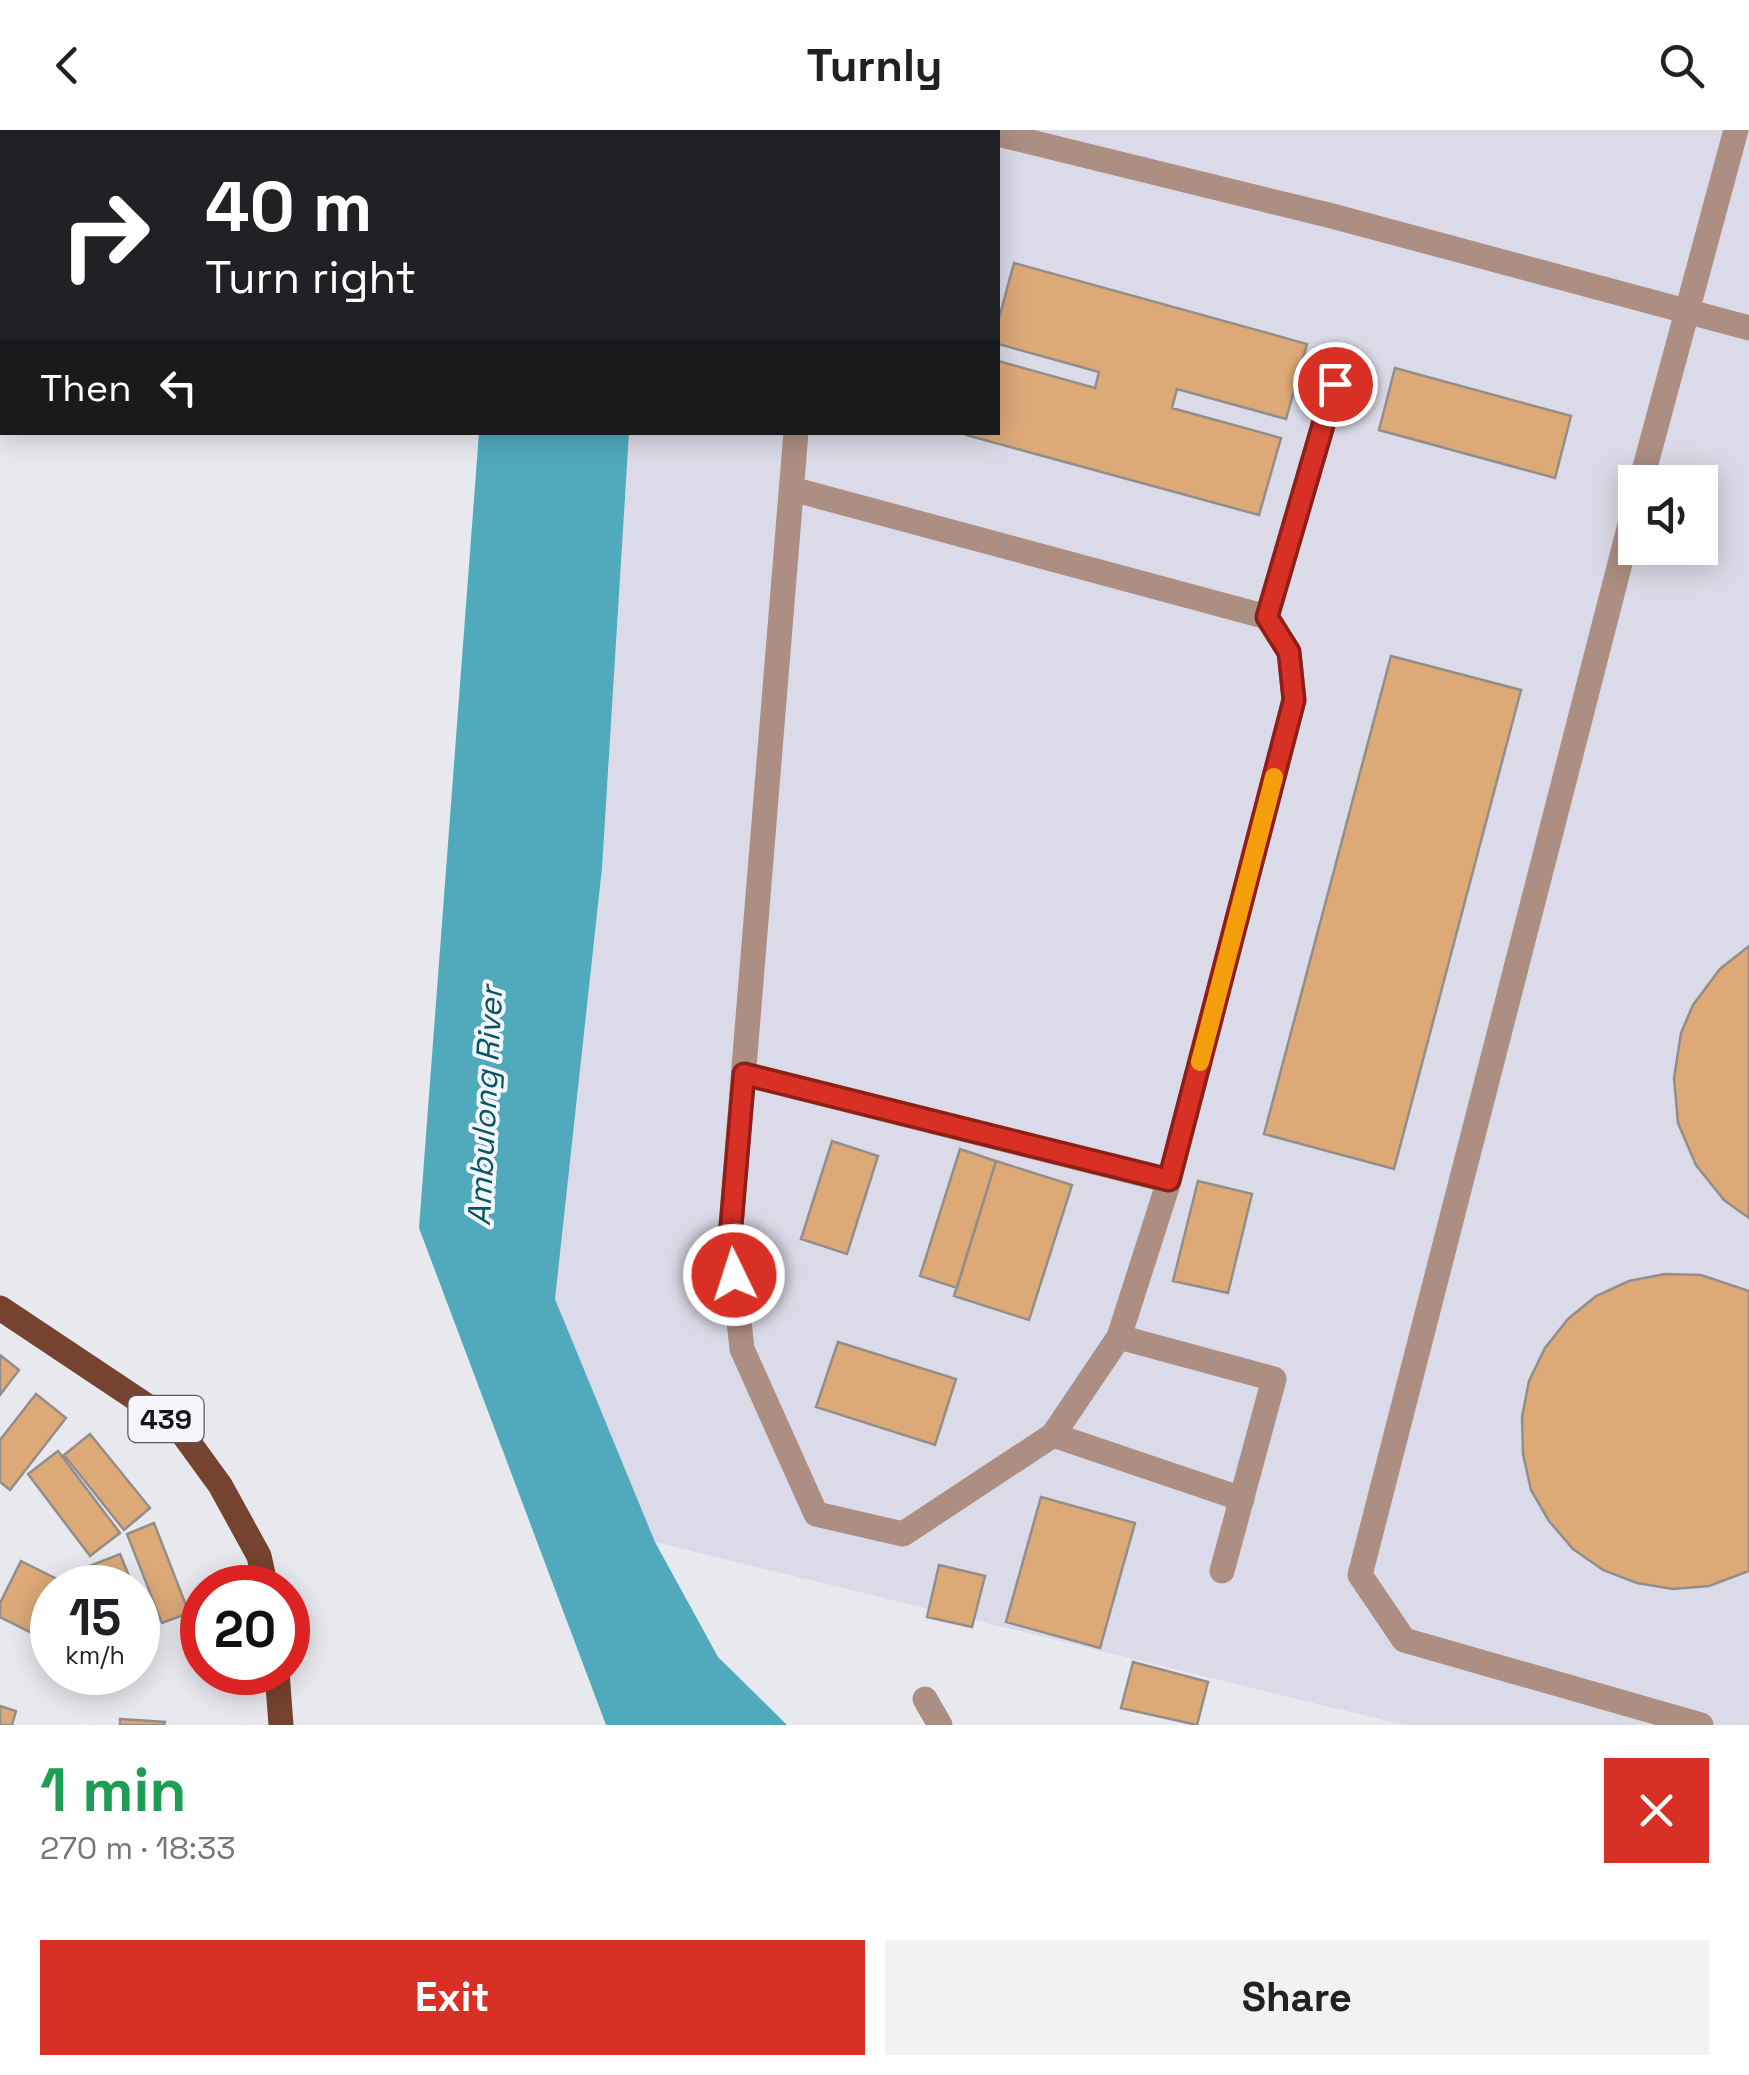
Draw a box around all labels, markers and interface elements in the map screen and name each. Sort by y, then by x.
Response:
text: Turnly [806,37,943,94]
icon: back [40,38,95,93]
icon: search [1654,38,1709,93]
text: 40 m [205,162,372,251]
icon: right [40,170,170,300]
text: Turn right [205,249,416,306]
pin [1293,342,1378,427]
icon: arrive [1308,357,1363,412]
icon: left [151,360,206,415]
text: Then [40,364,131,412]
map controls [1618,465,1718,565]
button: sound [1618,465,1718,565]
water label: Ambulong River [459,982,511,1227]
position arrow [682,1223,786,1327]
road number: 439 [128,1396,204,1442]
speed limit sign: 20 [180,1565,310,1695]
text: 15 [69,1586,121,1650]
text: km/h [65,1639,125,1671]
text: 1 min [40,1752,187,1829]
button: close [1604,1758,1709,1863]
text: 270 m · 18:33 [40,1828,236,1868]
button: Exit [40,1940,865,2055]
button: Share [885,1940,1709,2055]

